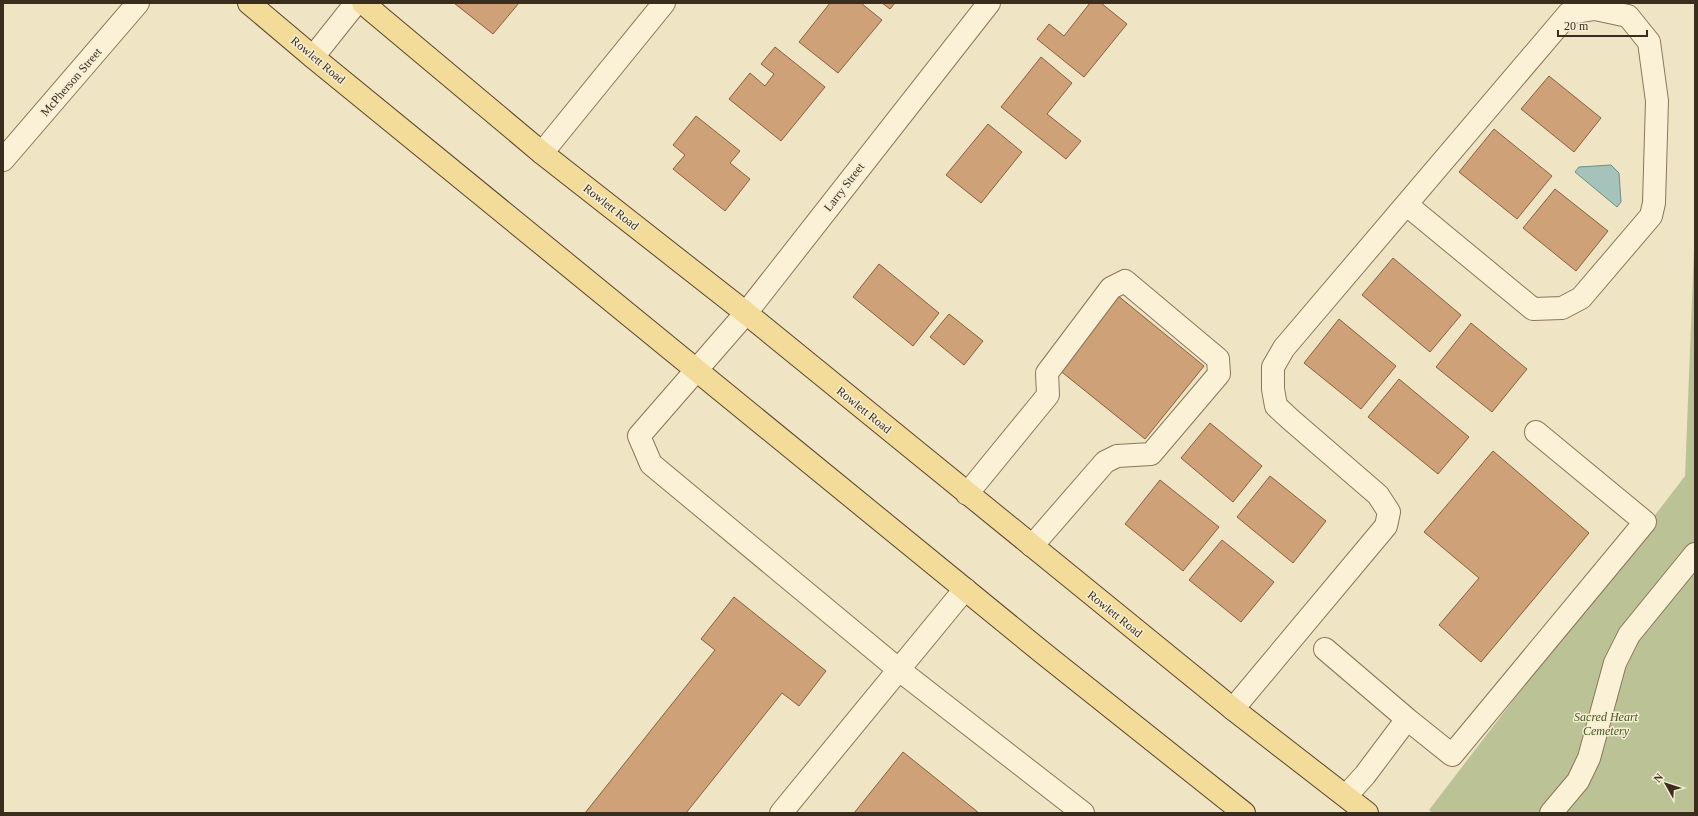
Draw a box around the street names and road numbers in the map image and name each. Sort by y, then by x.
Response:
street label: Rowlett Road [288,33,348,87]
street label: McPherson Street [38,45,105,119]
street label: Larry Street [821,159,868,214]
street label: Rowlett Road [581,181,641,233]
street label: Rowlett Road [834,384,894,436]
street label: Rowlett Road [1085,588,1145,640]

